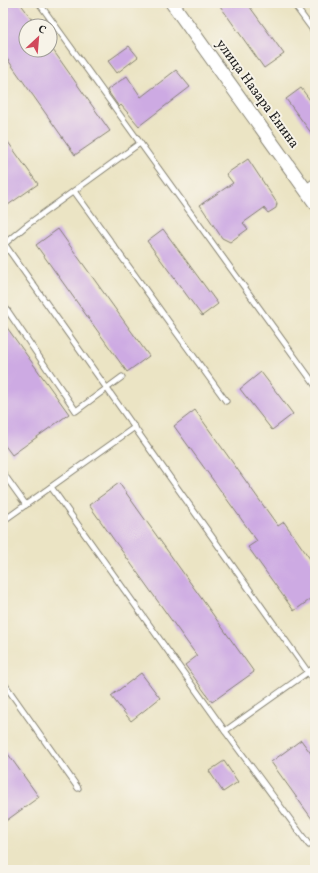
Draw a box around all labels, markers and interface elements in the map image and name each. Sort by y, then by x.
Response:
north arrow [18,18,58,58]
text: С [35,22,48,39]
street label: улица Назара Енина [211,36,303,152]

